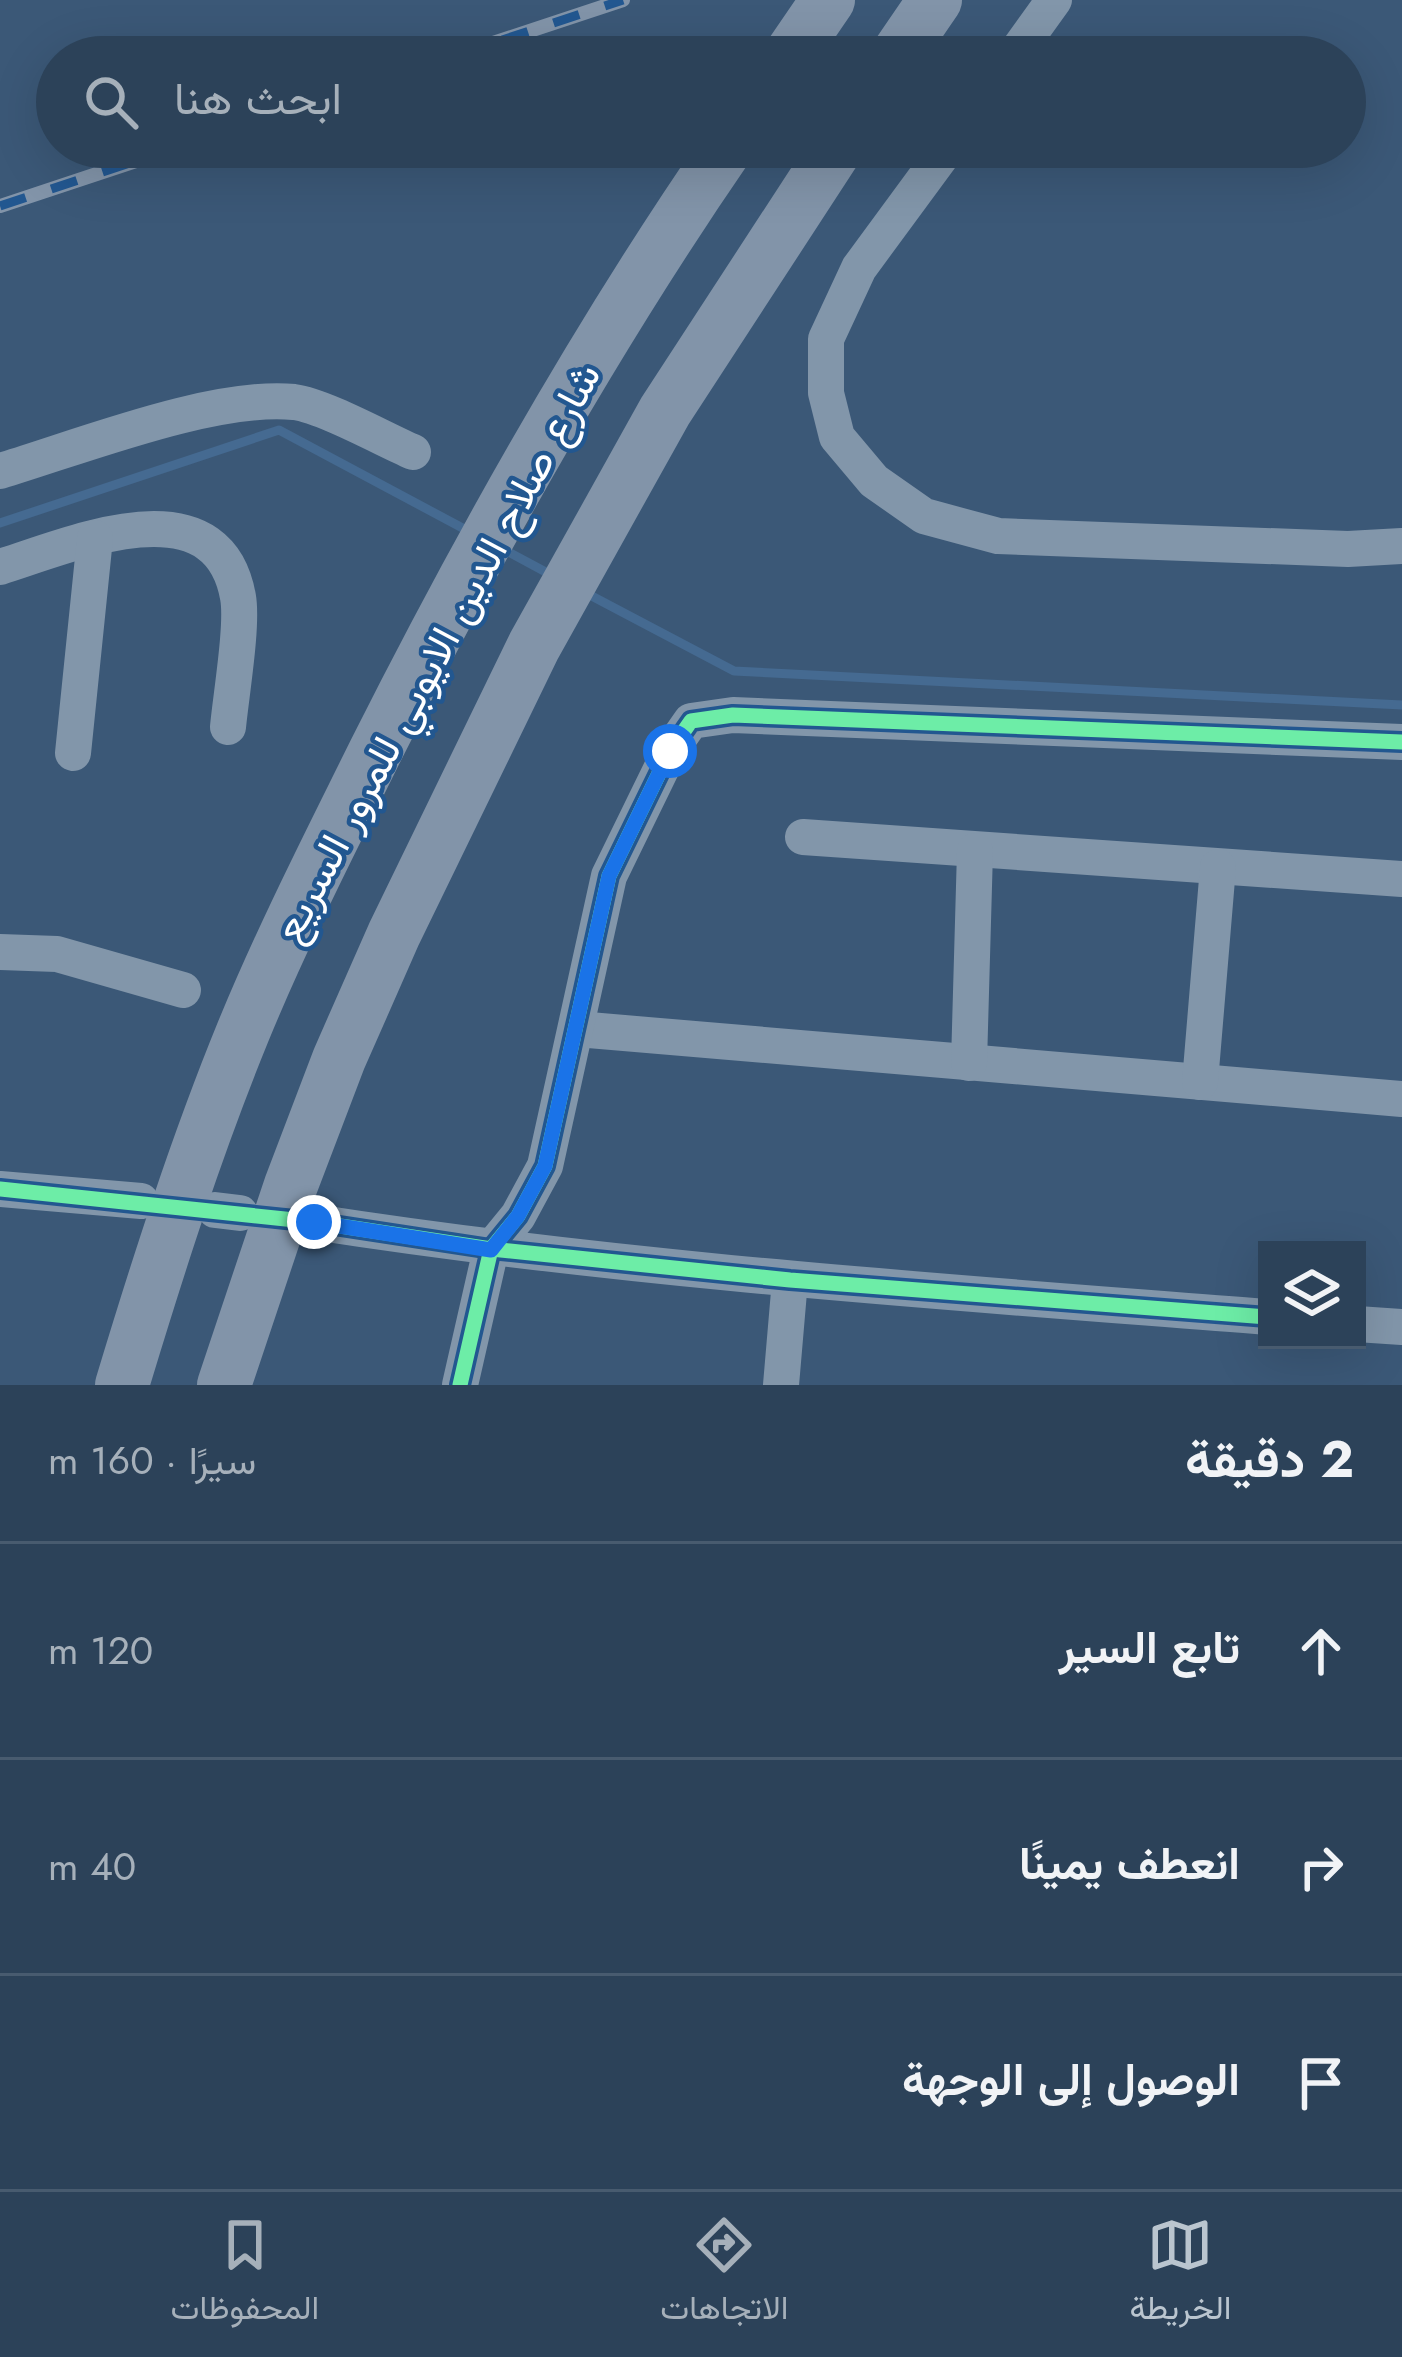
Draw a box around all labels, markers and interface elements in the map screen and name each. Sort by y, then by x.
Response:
search box [36,36,1366,168]
text: ابحث هنا [174,66,342,131]
icon: search [78,69,144,135]
street label: شارع صلاح الدين الايوبي للمرور السريع [257,352,619,955]
route start [643,724,697,778]
route end [287,1195,341,1249]
map controls [1258,1241,1366,1349]
button: layers [1258,1241,1366,1349]
text: 2 دقيقة [1185,1422,1354,1496]
text: سيرًا · 160 m [48,1432,256,1489]
text: تابع السير [1059,1615,1240,1680]
icon: ahead [1288,1618,1354,1684]
text: 120 m [48,1622,153,1679]
text: انعطف يمينًا [1019,1831,1240,1896]
icon: right [1288,1834,1354,1900]
text: 40 m [48,1838,136,1895]
text: الوصول إلى الوجهة [902,2047,1240,2112]
icon: arrive [1288,2050,1354,2116]
tab: المحفوظات [171,2212,319,2337]
tab: الاتجاهات [660,2212,788,2337]
tab: الخريطة [1129,2212,1231,2337]

